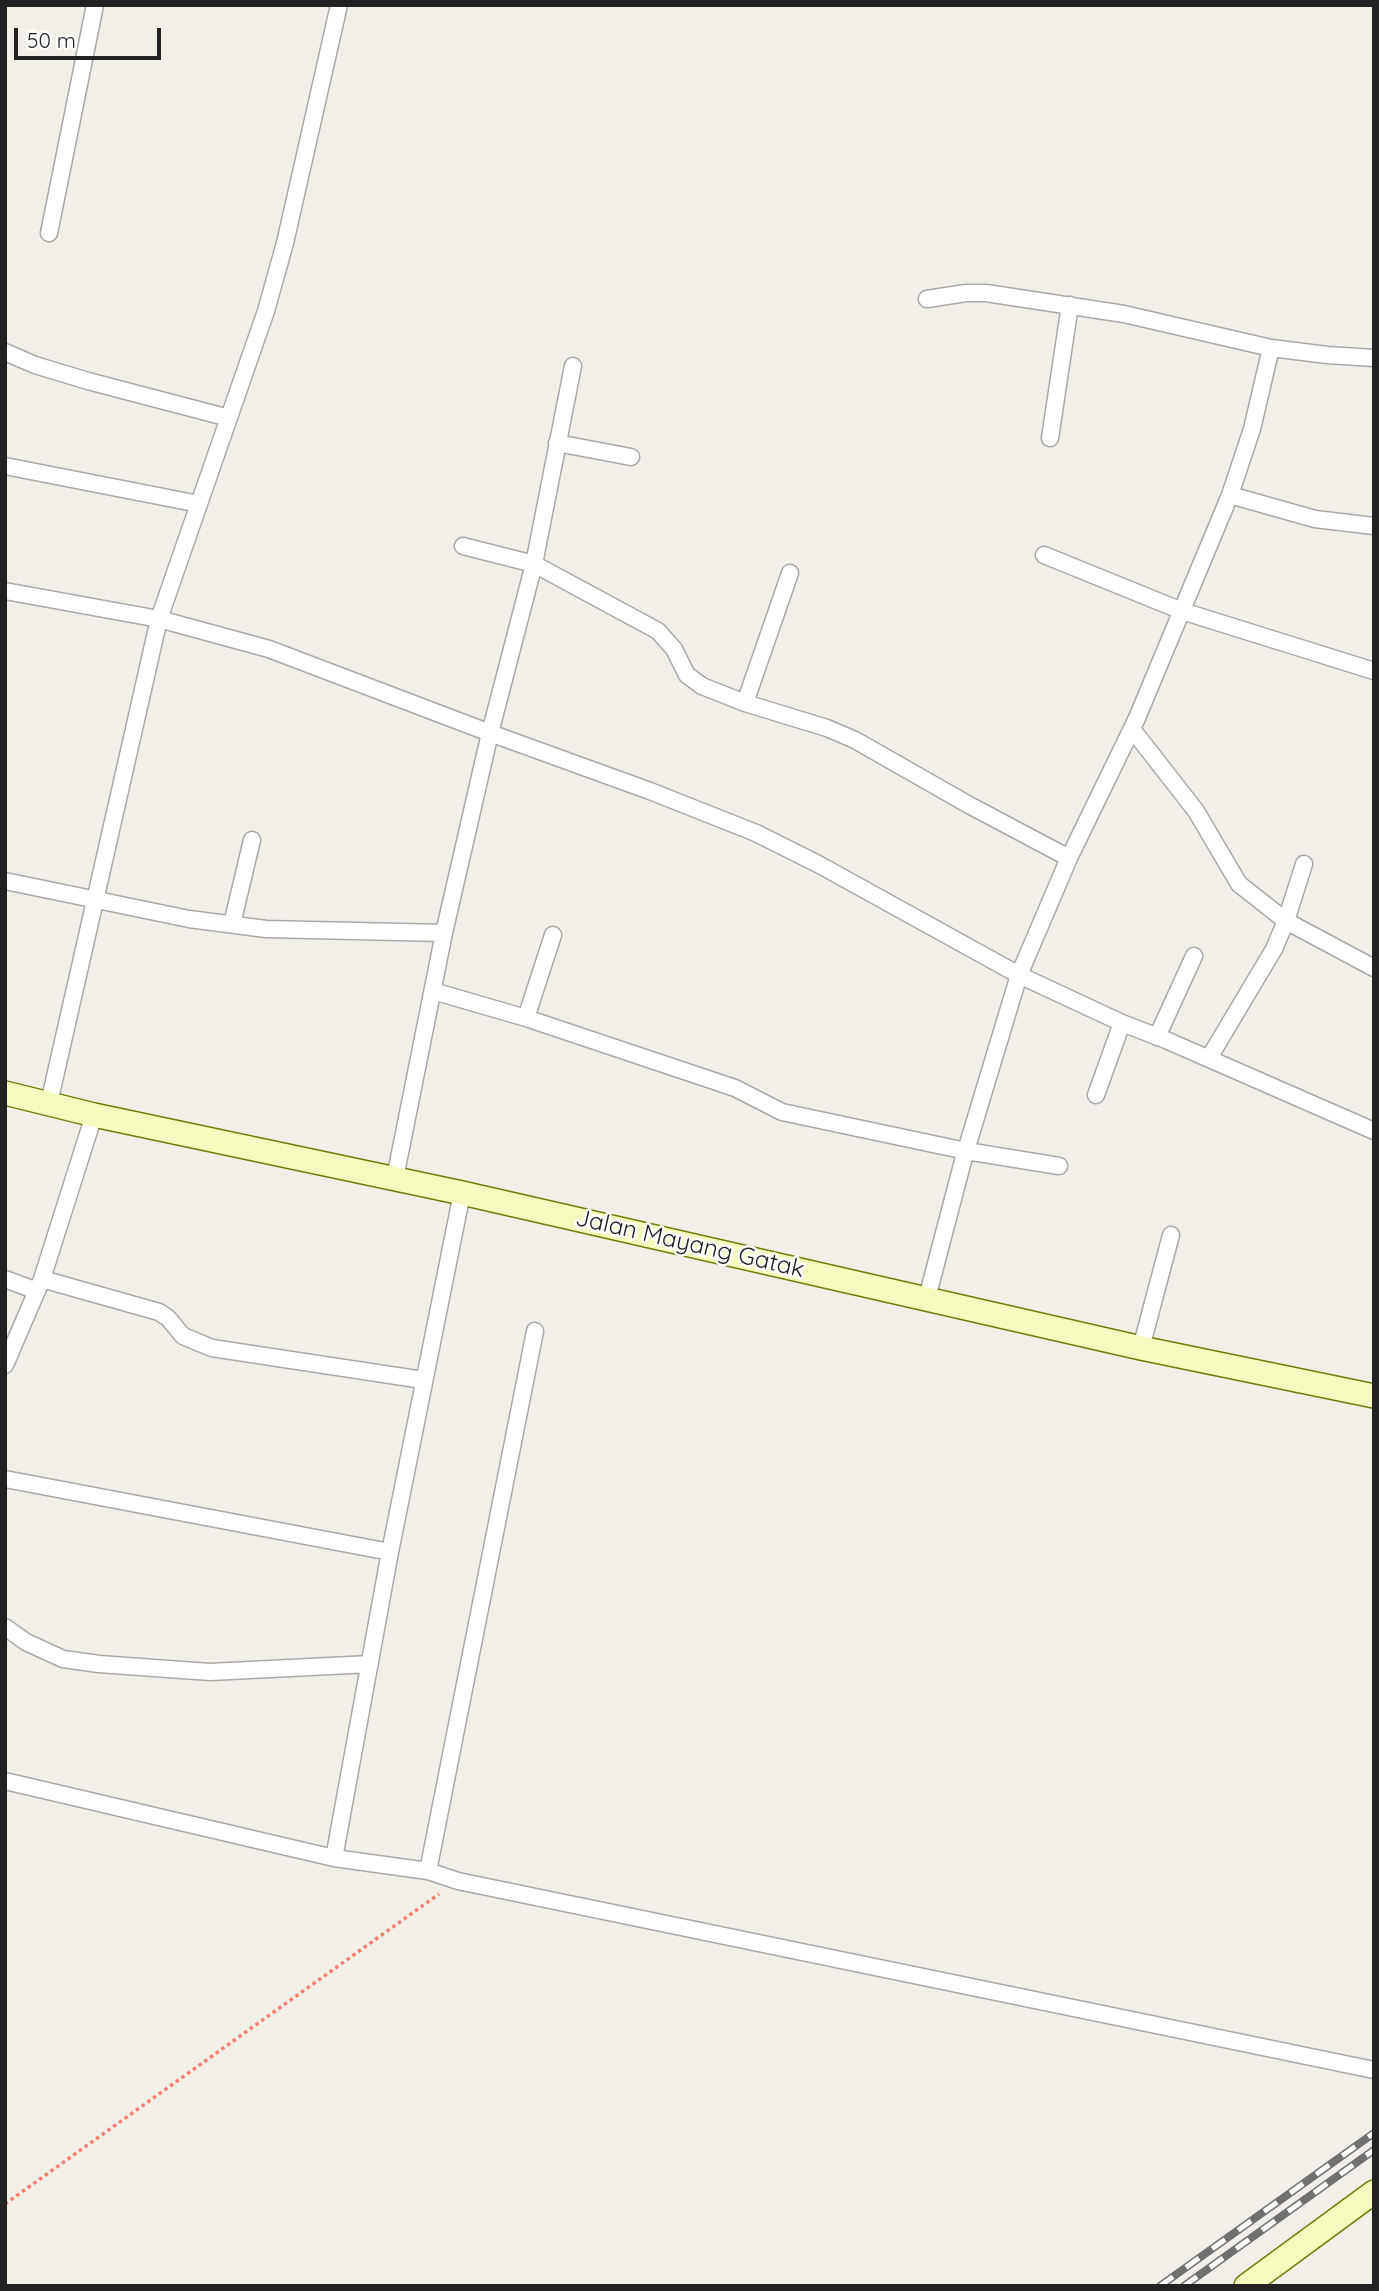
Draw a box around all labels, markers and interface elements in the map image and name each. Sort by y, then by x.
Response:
scale bar [18,14,164,58]
text: 50 m [27,27,76,53]
street label: Jalan Mayang Gatak [573,1204,807,1284]

